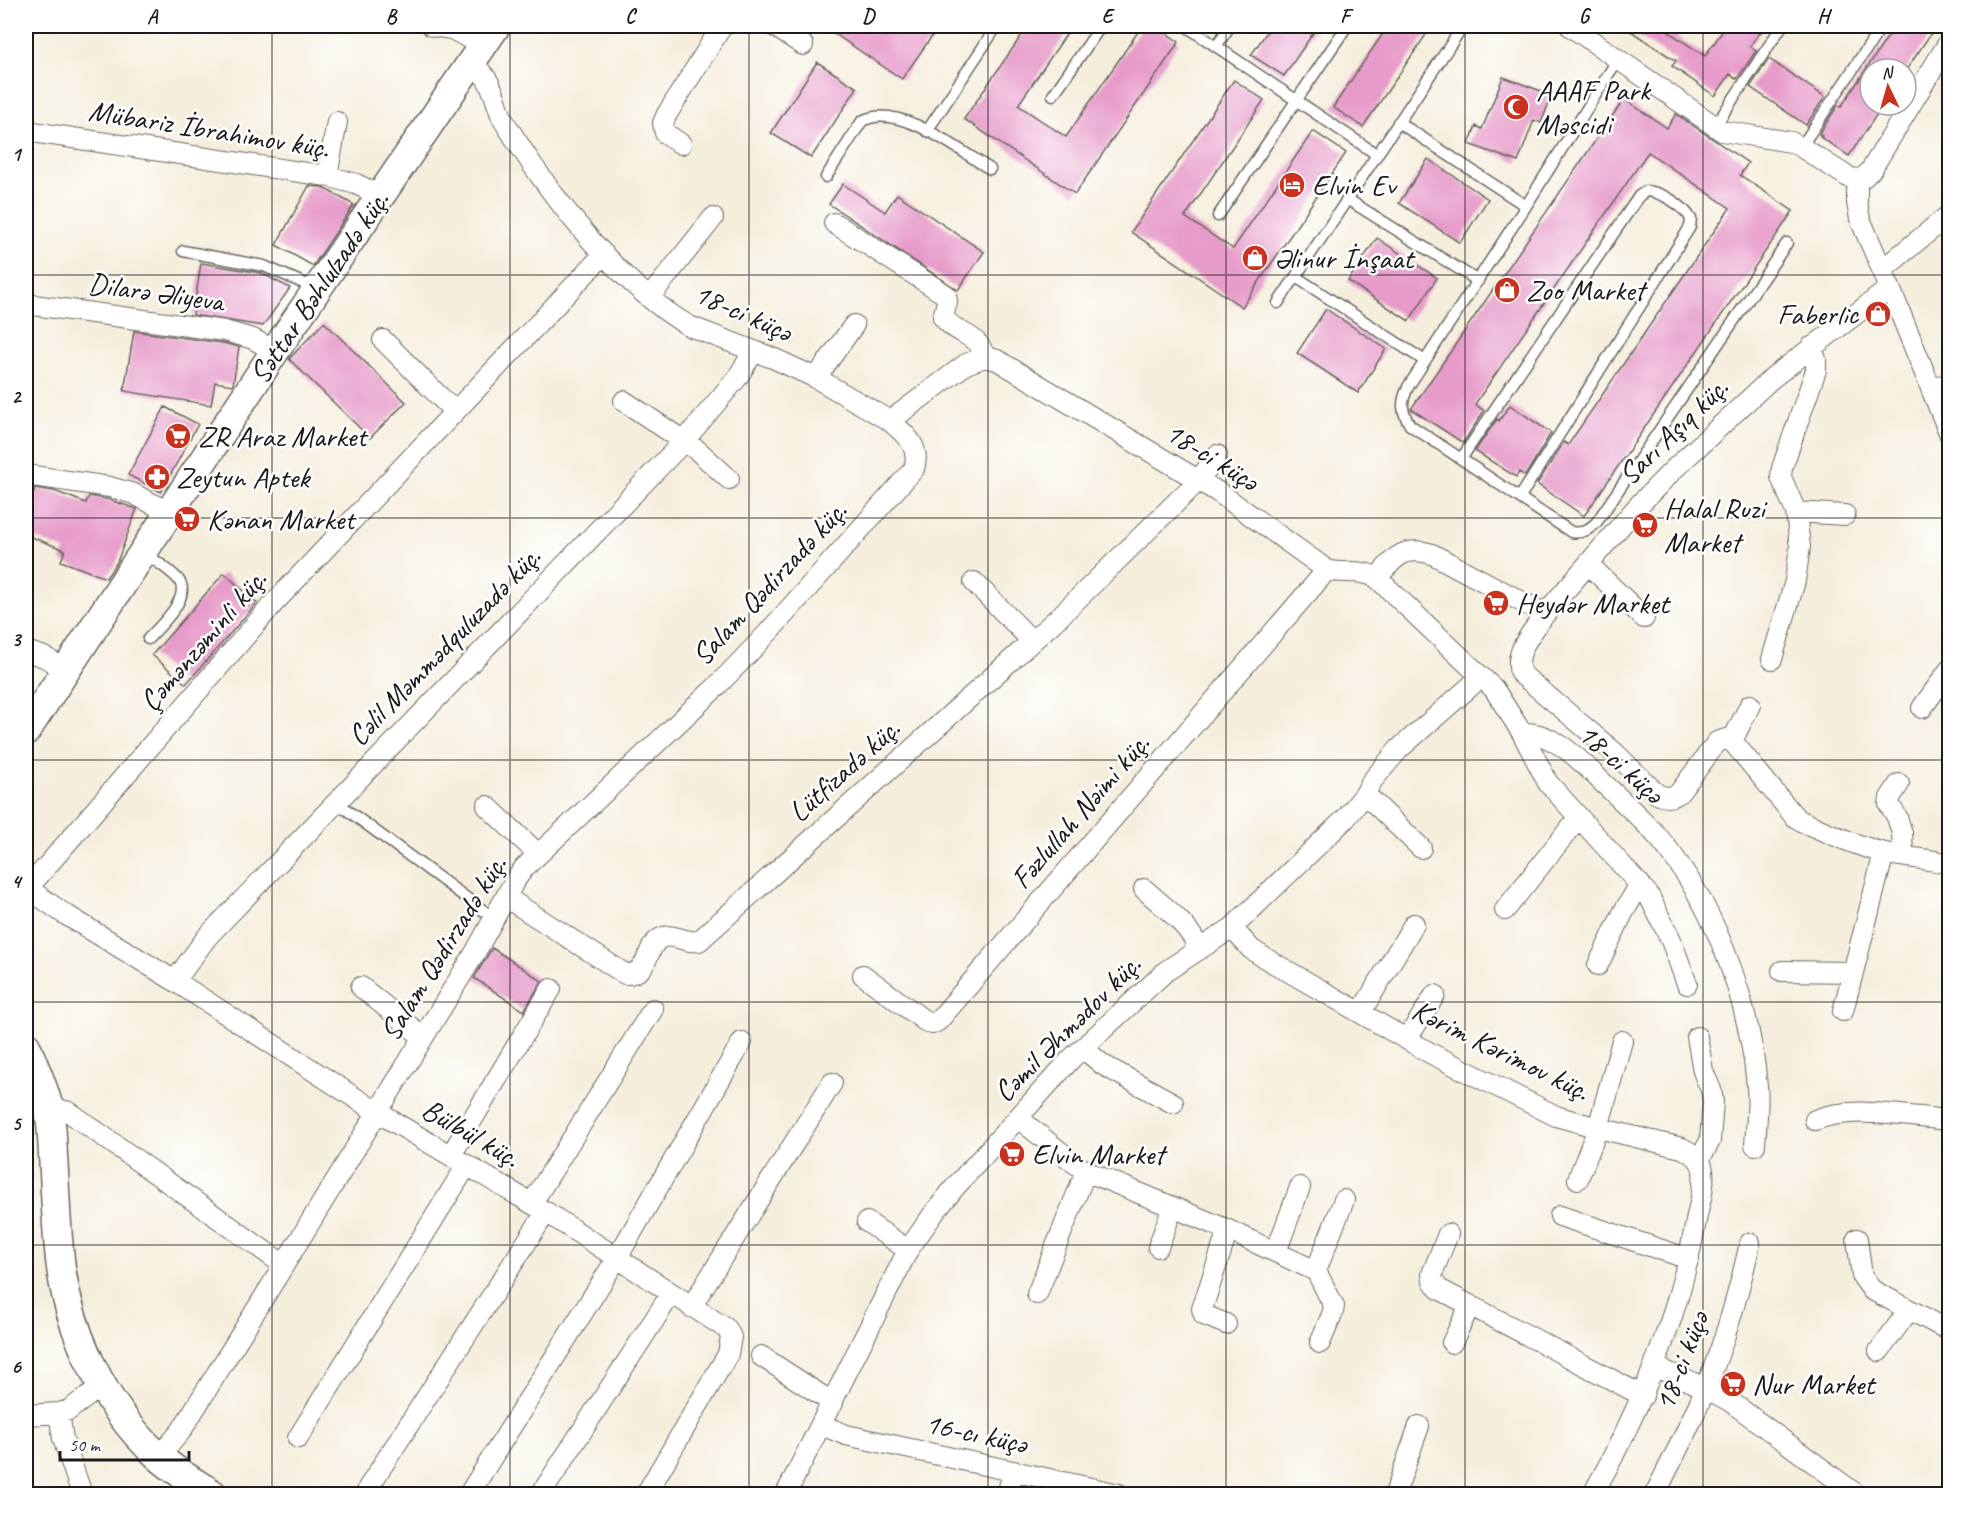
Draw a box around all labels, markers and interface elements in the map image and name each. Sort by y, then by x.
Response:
text: A [147,4,159,29]
text: B [386,4,398,29]
text: C [625,4,637,29]
text: D [862,4,876,29]
text: E [1102,4,1116,29]
text: F [1340,4,1354,29]
text: G [1579,4,1592,29]
text: H [1817,4,1832,29]
north arrow [1858,57,1918,117]
text: N [1881,62,1896,83]
place label: AAAF Park Məscidi [1536,71,1652,143]
street label: Mübariz İbrahimov küç. [86,91,332,167]
mosque icon: AAAF Park Məscidi [1501,92,1531,122]
text: 1 [12,142,23,167]
place label: Elvin Ev [1312,166,1398,204]
hotel icon: Elvin Ev [1277,170,1307,200]
street label: Səttar Bəhlulzadə küç. [240,183,398,391]
place label: Əlinur İnşaat [1274,239,1416,277]
shop icon: Əlinur İnşaat [1240,243,1270,273]
street label: Dilarə Əliyeva [86,264,229,321]
place label: Zoo Market [1526,271,1649,309]
street label: 18-ci küçə [688,274,800,351]
shop icon: Zoo Market [1492,275,1522,305]
place label: Faberlic [1777,295,1859,333]
shop icon: Faberlic [1863,299,1893,329]
street label: Sarı Aşıq küç. [1610,369,1736,493]
text: 2 [12,384,23,409]
street label: 18-ci küçə [1158,413,1268,501]
place label: ZR Araz Market [198,417,369,455]
supermarket icon: ZR Araz Market [163,421,193,451]
place label: Zeytun Aptek [176,458,311,496]
pharmacy icon: Zeytun Aptek [142,462,172,492]
place label: Halal Ruzi Market [1664,489,1768,561]
street label: Salam Qədirzadə küç. [683,493,855,673]
place label: Kənan Market [207,500,357,538]
supermarket icon: Kənan Market [172,504,202,534]
supermarket icon: Halal Ruzi Market [1630,510,1660,540]
street label: Cəlil Məmmədquluzadə küç. [339,538,549,754]
street label: Çəmənzəminli küç. [131,561,275,719]
place label: Heydər Market [1516,584,1672,622]
supermarket icon: Heydər Market [1481,588,1511,618]
text: 3 [12,627,23,652]
street label: Lütfizadə küç. [780,710,908,830]
street label: 18-ci küçə [1570,715,1674,813]
street label: Fəzlullah Nəimi küç. [1002,725,1158,897]
street label: Salam Qədirzadə küç. [371,848,515,1048]
text: 4 [12,869,24,894]
street label: Cəmil Əhmədov küç. [985,946,1149,1110]
street label: Kərim Kərimov küç. [1406,991,1596,1109]
street label: Bülbül küç. [415,1090,527,1176]
text: 5 [12,1111,23,1136]
place label: Elvin Market [1032,1135,1168,1173]
supermarket icon: Elvin Market [997,1139,1027,1169]
street label: 18-ci küçə [1645,1304,1718,1416]
text: 6 [11,1354,22,1379]
place label: Nur Market [1752,1365,1877,1403]
supermarket icon: Nur Market [1718,1369,1748,1399]
street label: 16-cı küçə [922,1404,1032,1463]
scale bar [60,1424,189,1462]
text: 50 m [69,1434,102,1456]

